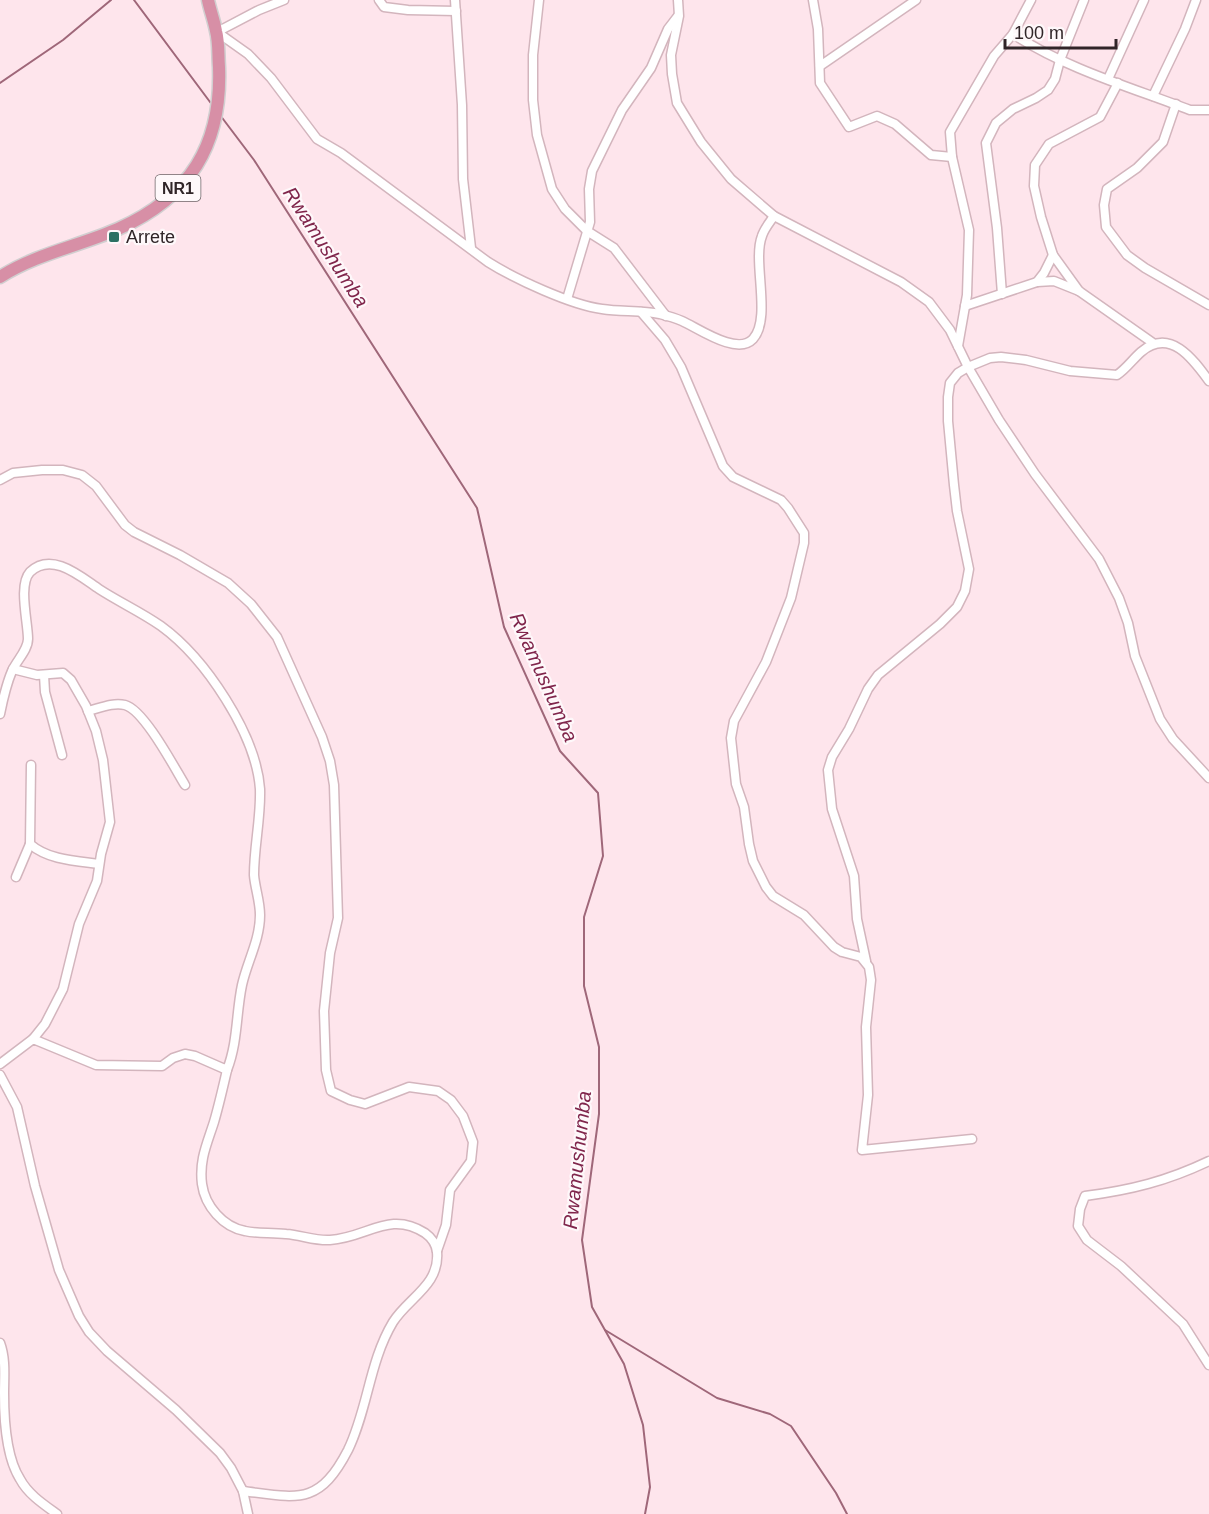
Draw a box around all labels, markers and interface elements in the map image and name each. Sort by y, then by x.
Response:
scale bar [1005,12,1116,50]
text: 100 m [1014,23,1064,43]
road number: NR1 [156,175,201,201]
water label: Rwamushumba [279,183,373,311]
place label: Arrete [126,227,175,247]
marker: Arrete [107,230,121,244]
water label: Rwamushumba [506,609,582,745]
water label: Rwamushumba [559,1090,595,1230]

